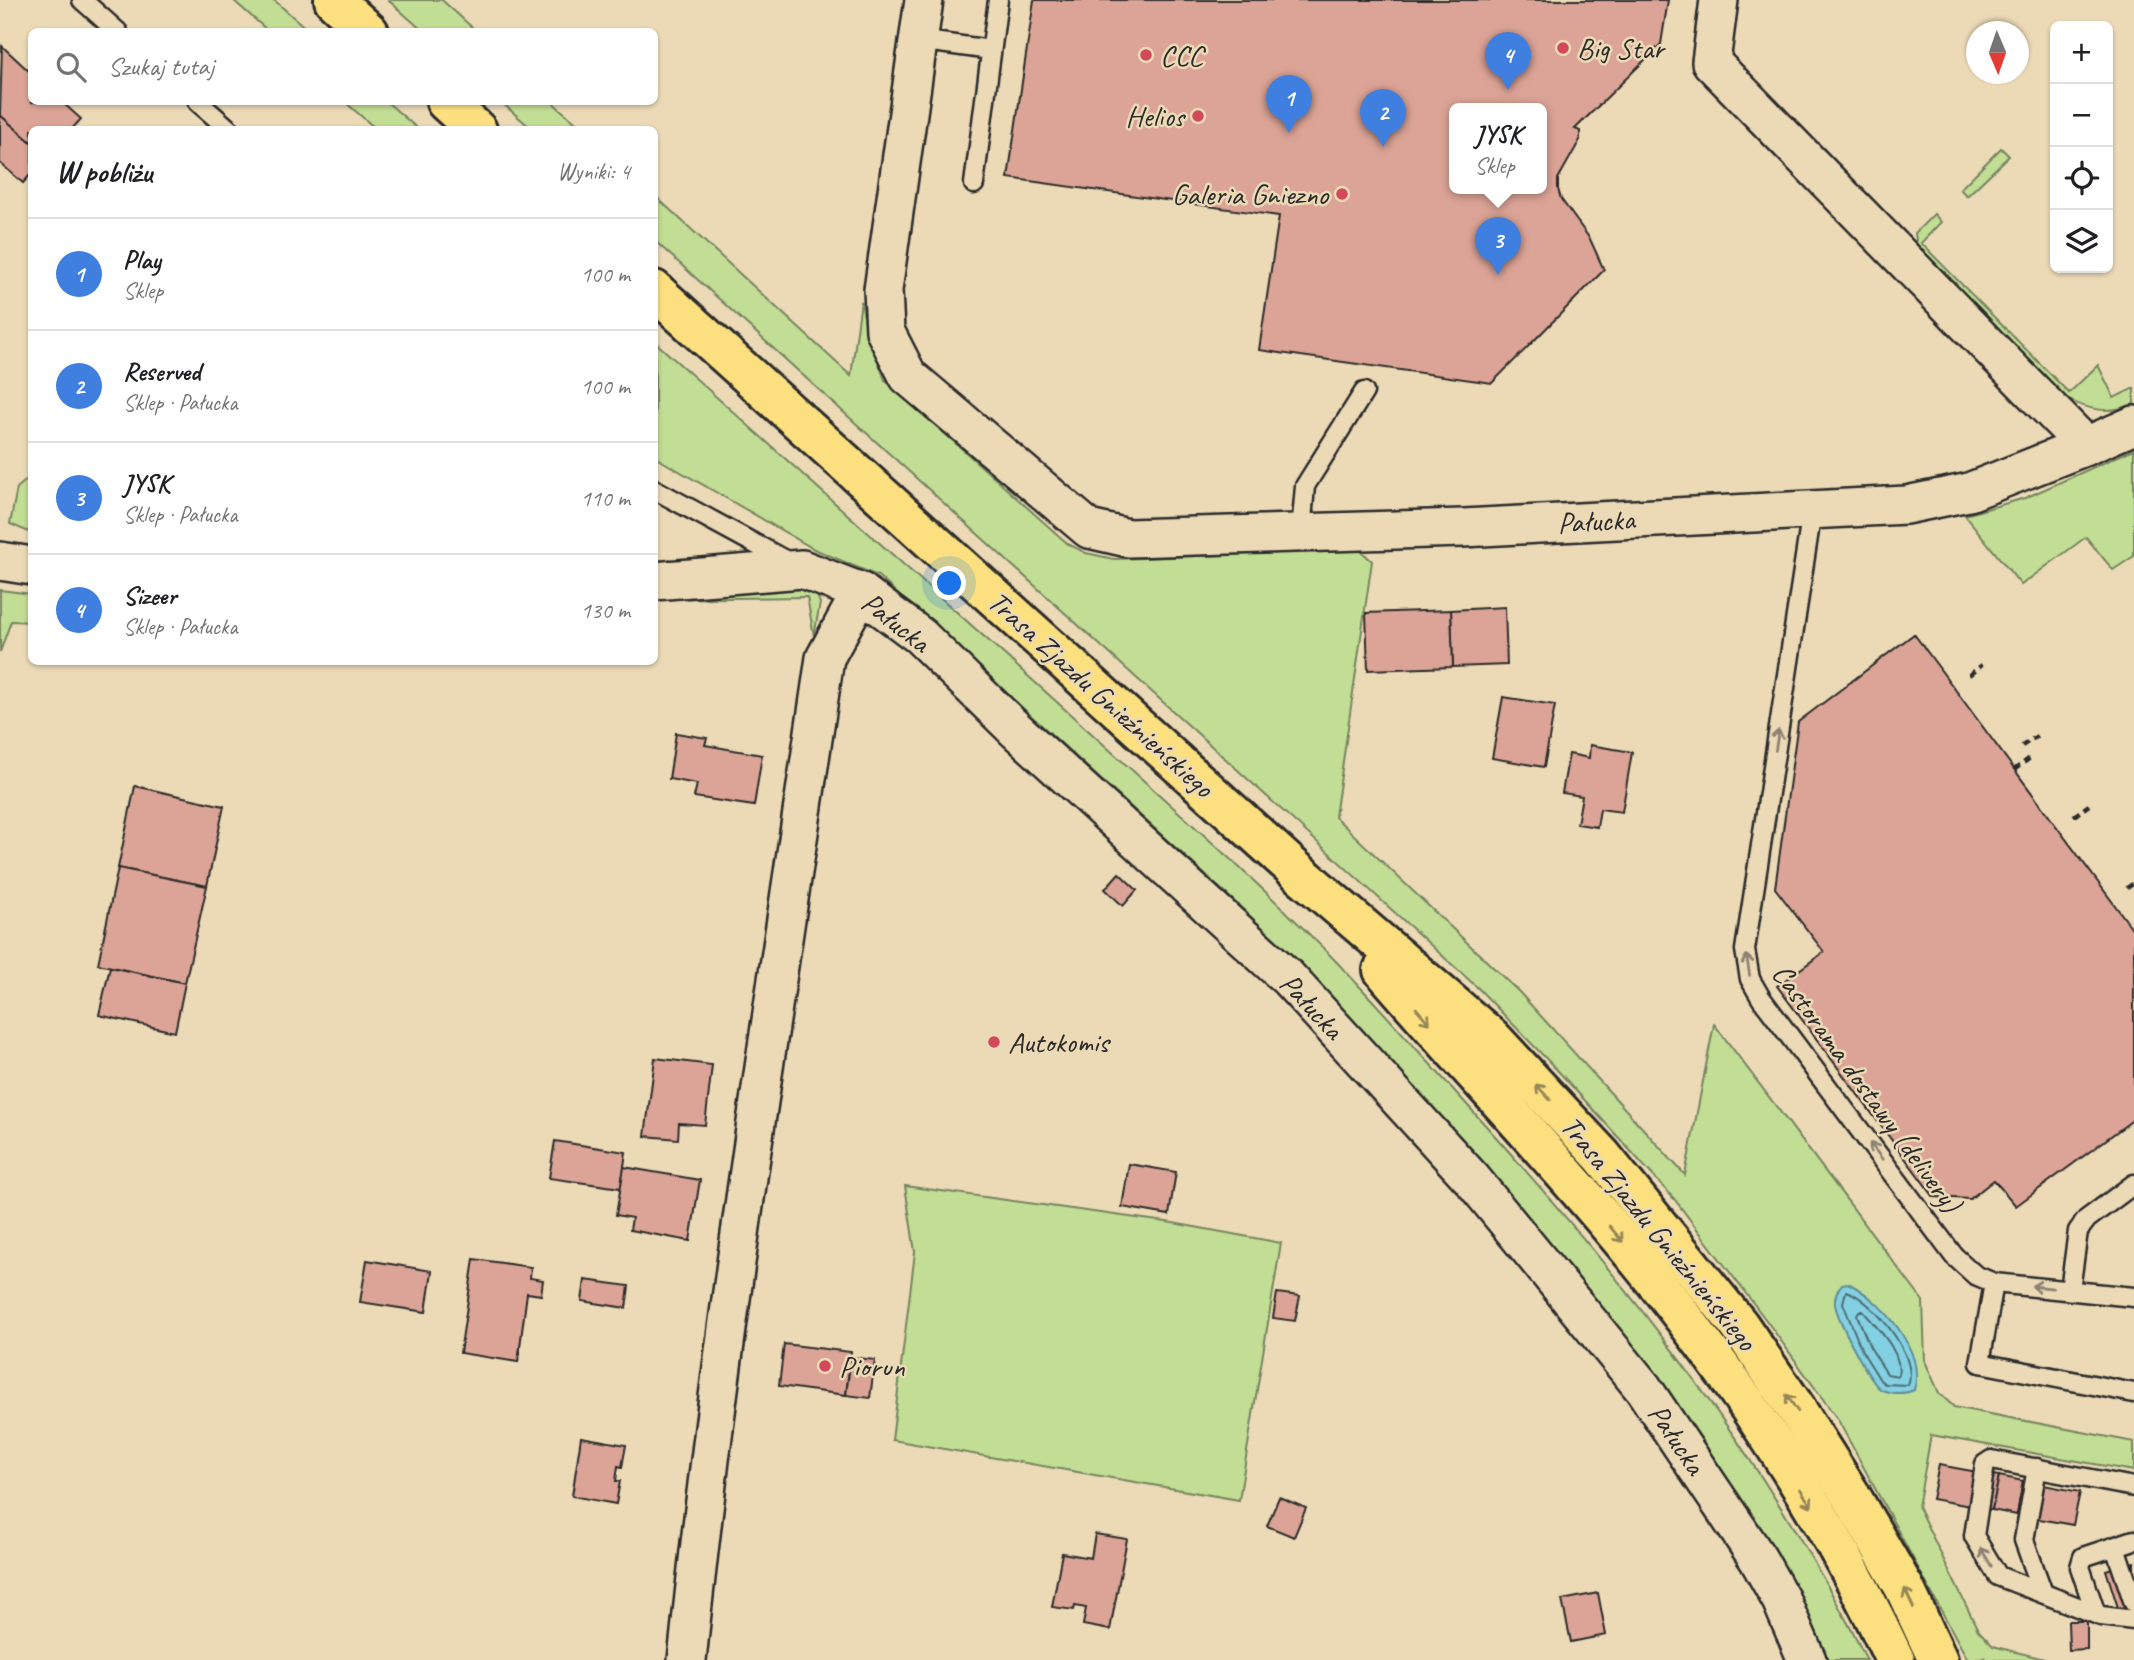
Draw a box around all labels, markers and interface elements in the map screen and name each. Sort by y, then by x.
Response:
north arrow [1966,21,2029,84]
map controls [2050,21,2113,273]
button: + [2050,21,2113,84]
search box [28,28,658,105]
place label: Big Star [1577,29,1666,67]
pin: 4 [1485,32,1531,90]
place label: CCC [1160,36,1207,74]
marker: Big Star [1555,40,1571,56]
marker: CCC [1138,47,1154,63]
icon: search [52,48,90,86]
text: Szukaj tutaj [108,50,214,83]
pin: 1 [1266,75,1312,133]
button: − [2050,84,2113,147]
pin: 2 [1360,89,1406,147]
place label: Helios [1126,97,1187,135]
popup [1449,103,1547,194]
marker: Helios [1190,108,1206,124]
text: JYSK [1475,118,1521,151]
button: locate [2050,147,2113,210]
text: Sklep [1475,151,1514,180]
text: W pobliżu [56,153,152,191]
text: Wyniki: 4 [557,157,630,186]
place label: Galeria Gniezno [1172,175,1329,213]
marker: Galeria Gniezno [1334,186,1350,202]
button: layers [2050,210,2113,273]
pin: 3 [1475,217,1521,275]
text: Play [123,243,161,276]
text: 1 [74,260,84,289]
text: 100 m [581,260,630,289]
text: Sklep [123,276,163,305]
text: Reserved [123,355,200,388]
text: 2 [74,372,84,401]
text: 100 m [581,372,630,401]
text: Sklep · Pałucka [123,388,238,417]
text: JYSK [123,467,170,500]
text: 3 [74,484,84,513]
text: 110 m [581,484,630,513]
text: Sklep · Pałucka [123,500,238,529]
street label: Pałucka [1556,500,1638,542]
your location [932,566,966,600]
text: Sizeer [123,579,176,612]
street label: Trasa Zjazdu Gnieźnieńskiego [980,582,1223,807]
street label: Pałucka [854,583,940,662]
text: 4 [74,596,84,625]
text: 130 m [581,596,630,625]
text: Sklep · Pałucka [123,612,238,641]
one-way arrow [1771,729,1784,752]
one-way arrow [1741,954,1754,977]
street label: Castorama dostawy (delivery) [1764,956,1971,1222]
street label: Pałucka [1272,965,1354,1049]
one-way arrow [1415,1007,1431,1025]
place label: Autokomis [1008,1023,1111,1061]
marker: Autokomis [986,1034,1002,1050]
one-way arrow [1534,1084,1551,1101]
street label: Trasa Zjazdu Gnieźnieńskiego [1553,1108,1766,1359]
one-way arrow [1868,1142,1883,1161]
one-way arrow [1608,1225,1624,1243]
one-way arrow [2031,1281,2054,1294]
place label: Piorun [839,1347,905,1385]
marker: Piorun [817,1358,833,1374]
one-way arrow [1785,1394,1799,1413]
street label: Pałucka [1640,1396,1715,1483]
one-way arrow [1800,1487,1814,1507]
one-way arrow [1979,1547,1993,1567]
one-way arrow [1902,1588,1915,1609]

